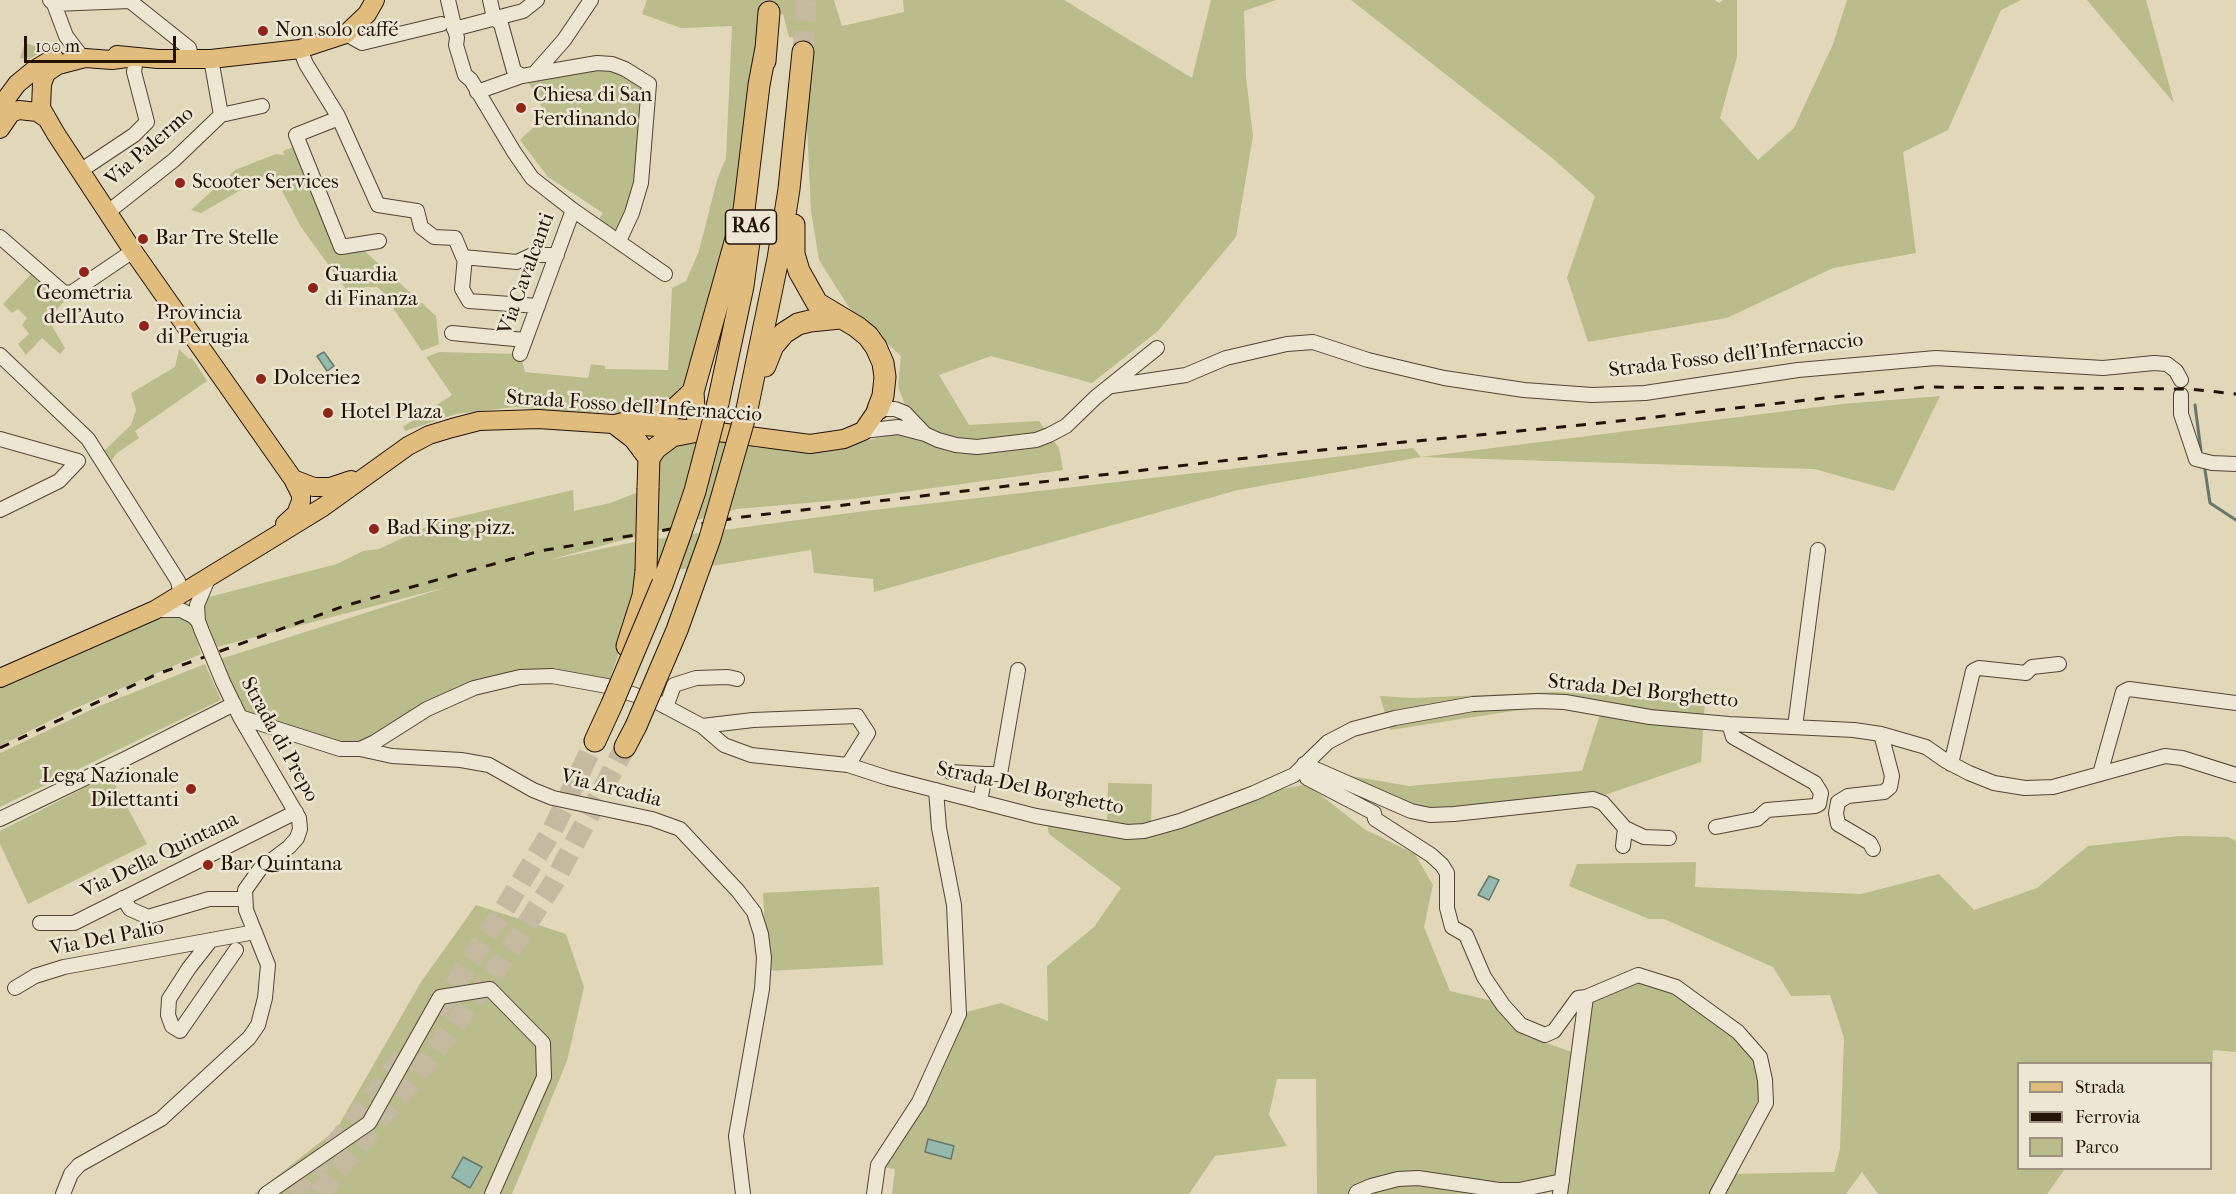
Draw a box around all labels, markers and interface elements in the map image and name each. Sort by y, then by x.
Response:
place label: Non solo caffé [275,18,399,44]
scale bar [27,24,178,62]
marker: Non solo caffé [256,24,270,38]
text: 100 m [35,36,80,57]
place label: Chiesa di San Ferdinando [533,83,652,133]
marker: Chiesa di San Ferdinando [514,101,528,115]
street label: Via Palermo [101,102,199,192]
place label: Scooter Services [192,170,339,196]
marker: Scooter Services [173,176,187,190]
street label: Via Cavalcanti [493,210,561,338]
road number: RA6 [726,210,777,244]
place label: Bar Tre Stelle [155,226,279,252]
marker: Bar Tre Stelle [136,232,150,246]
place label: Guardia di Finanza [325,263,418,313]
marker: Geometria dell'Auto [77,265,91,279]
place label: Geometria dell'Auto [36,281,132,331]
marker: Guardia di Finanza [306,281,320,295]
place label: Provincia di Perugia [156,301,249,351]
marker: Provincia di Perugia [137,319,151,333]
street label: Strada Fosso dell'Infernaccio [1607,328,1865,384]
place label: Dolcerie2 [273,366,361,392]
marker: Dolcerie2 [254,372,268,386]
street label: Strada Fosso dell'Infernaccio [505,385,763,429]
place label: Hotel Plaza [340,400,442,426]
marker: Hotel Plaza [321,406,335,420]
place label: Bad King pizz. [386,516,515,542]
marker: Bad King pizz. [367,522,381,536]
street label: Strada Del Borghetto [1547,669,1739,715]
street label: Strada di Prepo [234,673,324,807]
street label: Strada Del Borghetto [934,757,1126,821]
place label: Lega Nazionale Dilettanti [41,764,179,814]
street label: Via Arcadia [558,764,664,814]
marker: Lega Nazionale Dilettanti [184,782,198,796]
street label: Via Della Quintana [77,807,243,905]
place label: Bar Quintana [220,852,342,878]
marker: Bar Quintana [201,858,215,872]
street label: Via Del Palio [48,916,166,962]
legend [2017,1062,2212,1170]
text: Strada [2075,1077,2125,1098]
text: Ferrovia [2075,1107,2140,1128]
text: Parco [2075,1137,2119,1158]

